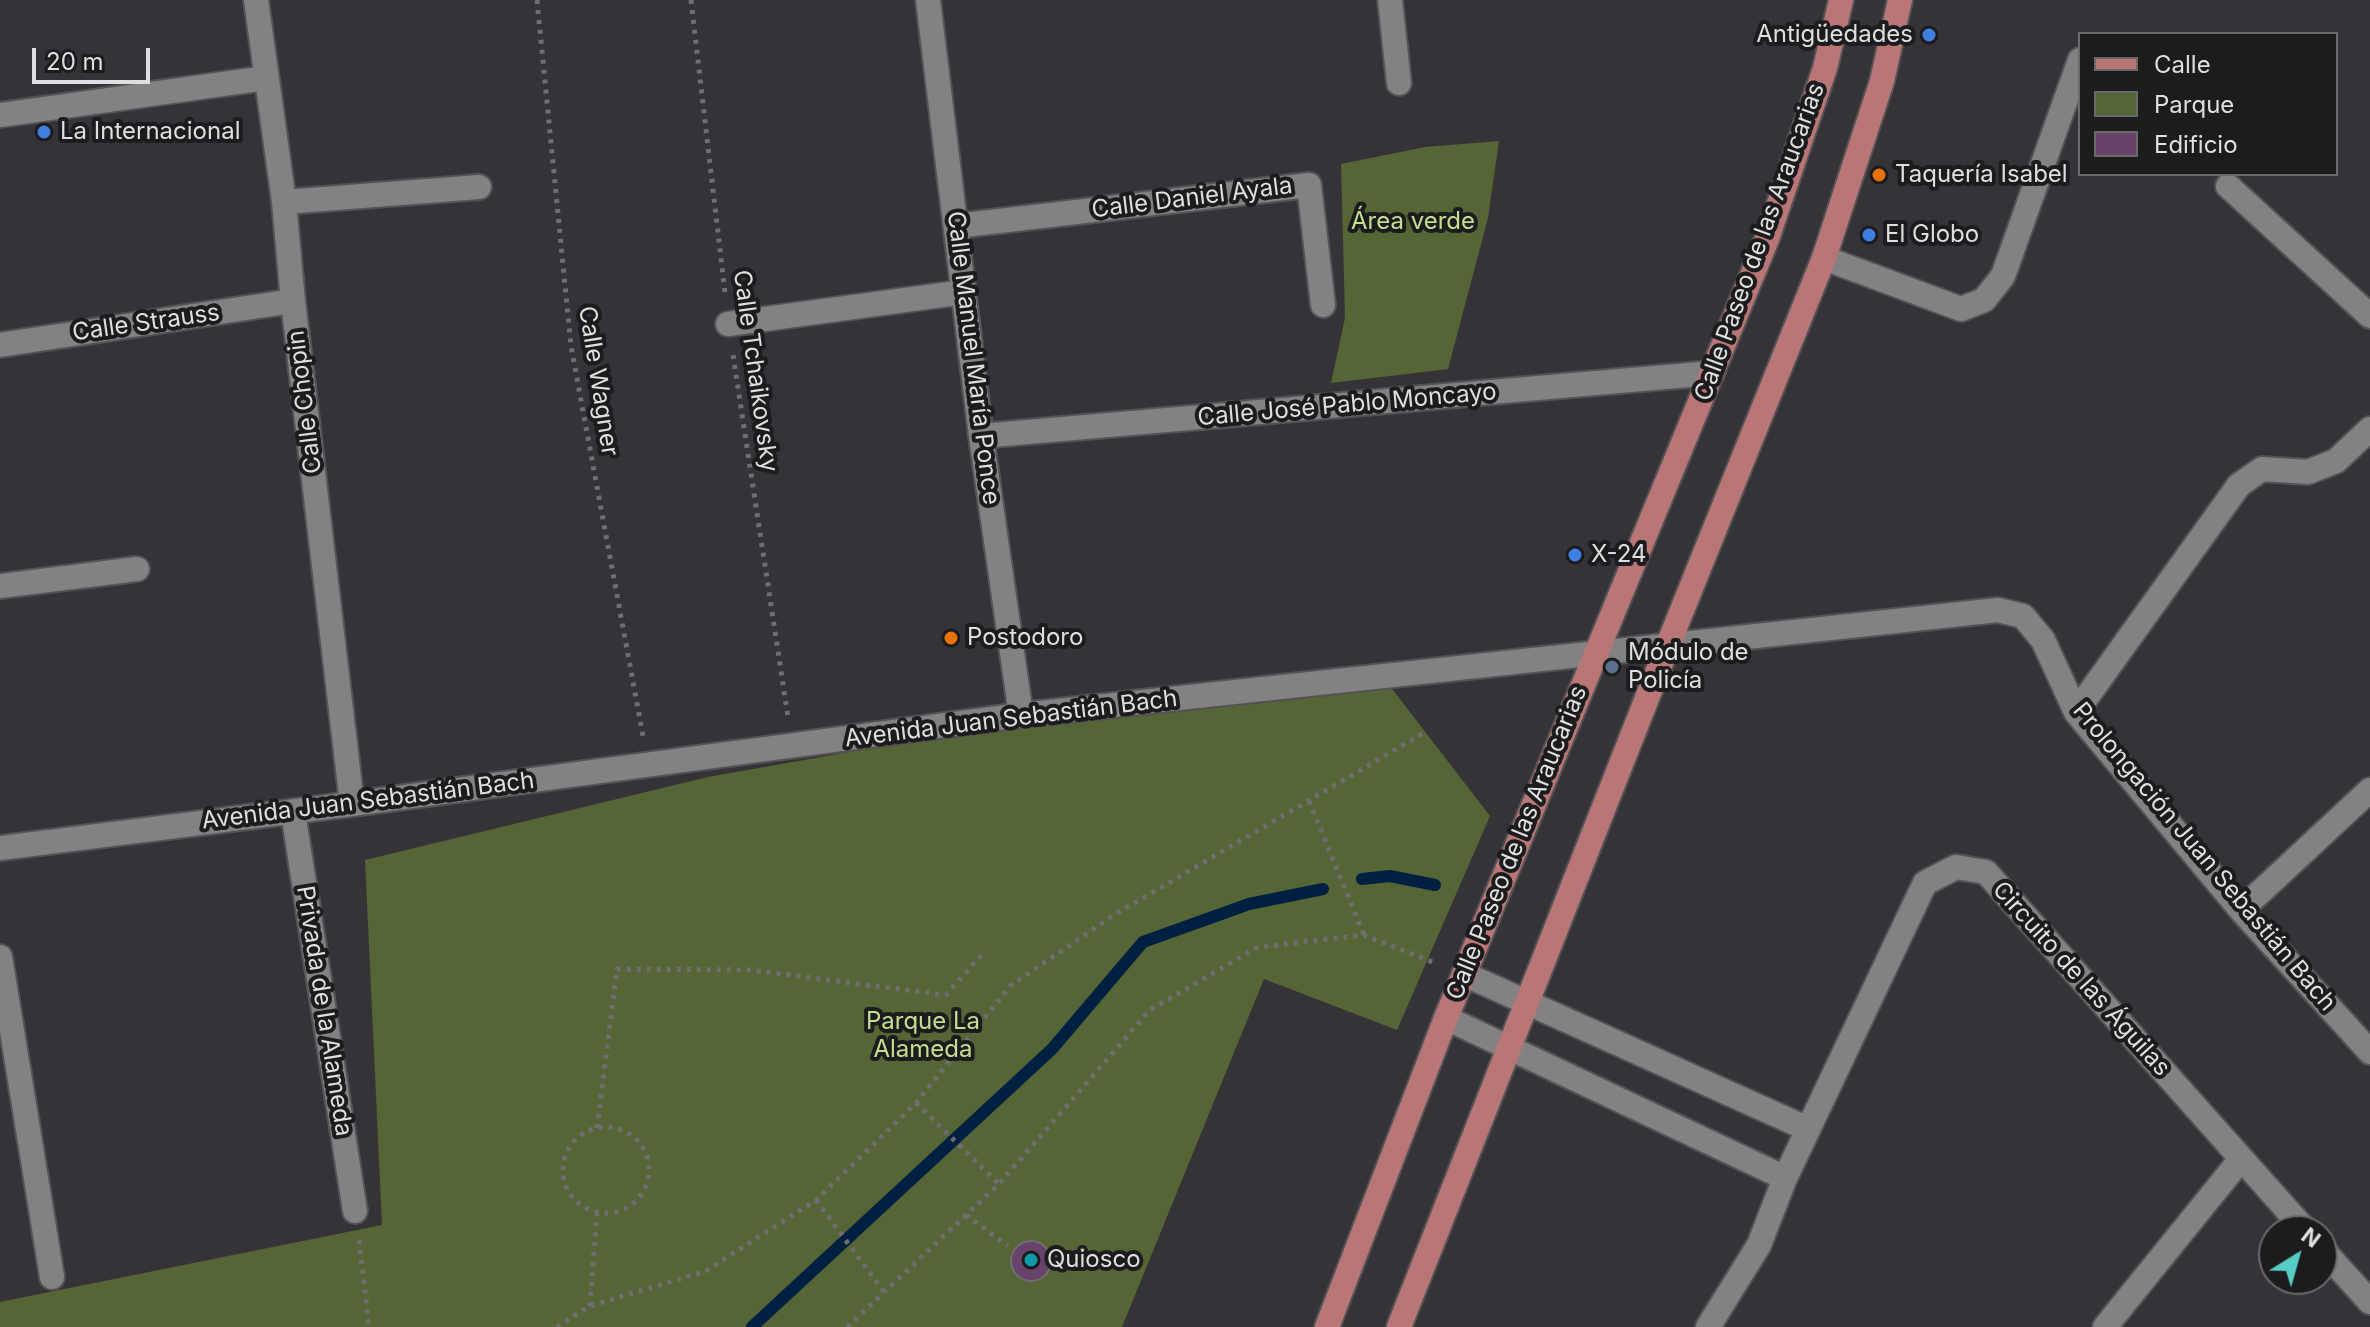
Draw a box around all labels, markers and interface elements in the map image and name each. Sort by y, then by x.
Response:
place label: Antigüedades [1756,21,1913,49]
marker: Antigüedades [1920,26,1938,44]
scale bar [36,32,154,82]
legend [2078,32,2338,176]
text: 20 m [46,47,104,76]
text: Calle [2154,50,2211,79]
street label: Calle Paseo de las Araucarias [1689,79,1831,405]
text: Parque [2154,90,2234,119]
place label: La Internacional [60,118,240,146]
marker: La Internacional [35,123,53,141]
text: Edificio [2154,130,2238,159]
place label: Taquería Isabel [1895,161,2068,189]
marker: Taquería Isabel [1870,166,1888,184]
street label: Calle Daniel Ayala [1090,171,1294,225]
park label: Área verde [1351,208,1475,236]
street label: Calle Manuel María Ponce [941,210,1005,506]
place label: El Globo [1885,221,1979,249]
marker: El Globo [1860,226,1878,244]
street label: Calle Tchaikovsky [727,268,783,474]
street label: Calle Strauss [70,298,222,348]
street label: Calle Wagner [572,304,624,458]
street label: Calle Chopin [282,329,328,475]
street label: Calle José Pablo Moncayo [1196,378,1498,432]
place label: X-24 [1591,541,1647,569]
marker: X-24 [1566,546,1584,564]
place label: Postodoro [967,624,1083,652]
marker: Postodoro [942,629,960,647]
place label: Módulo de Policía [1628,639,1749,695]
marker: Módulo de Policía [1603,658,1621,676]
street label: Calle Paseo de las Araucarias [1441,682,1593,1004]
street label: Avenida Juan Sebastián Bach [843,684,1179,754]
street label: Prolongación Juan Sebastián Bach [2066,697,2342,1017]
street label: Avenida Juan Sebastián Bach [200,766,536,836]
street label: Circuito de las Águilas [1986,876,2176,1082]
street label: Privada de la Alameda [290,884,358,1138]
park label: Parque La Alameda [866,1008,980,1064]
north arrow [2258,1215,2338,1295]
text: N [2297,1222,2326,1253]
place label: Quiosco [1047,1246,1141,1274]
marker: Quiosco [1022,1251,1040,1269]

